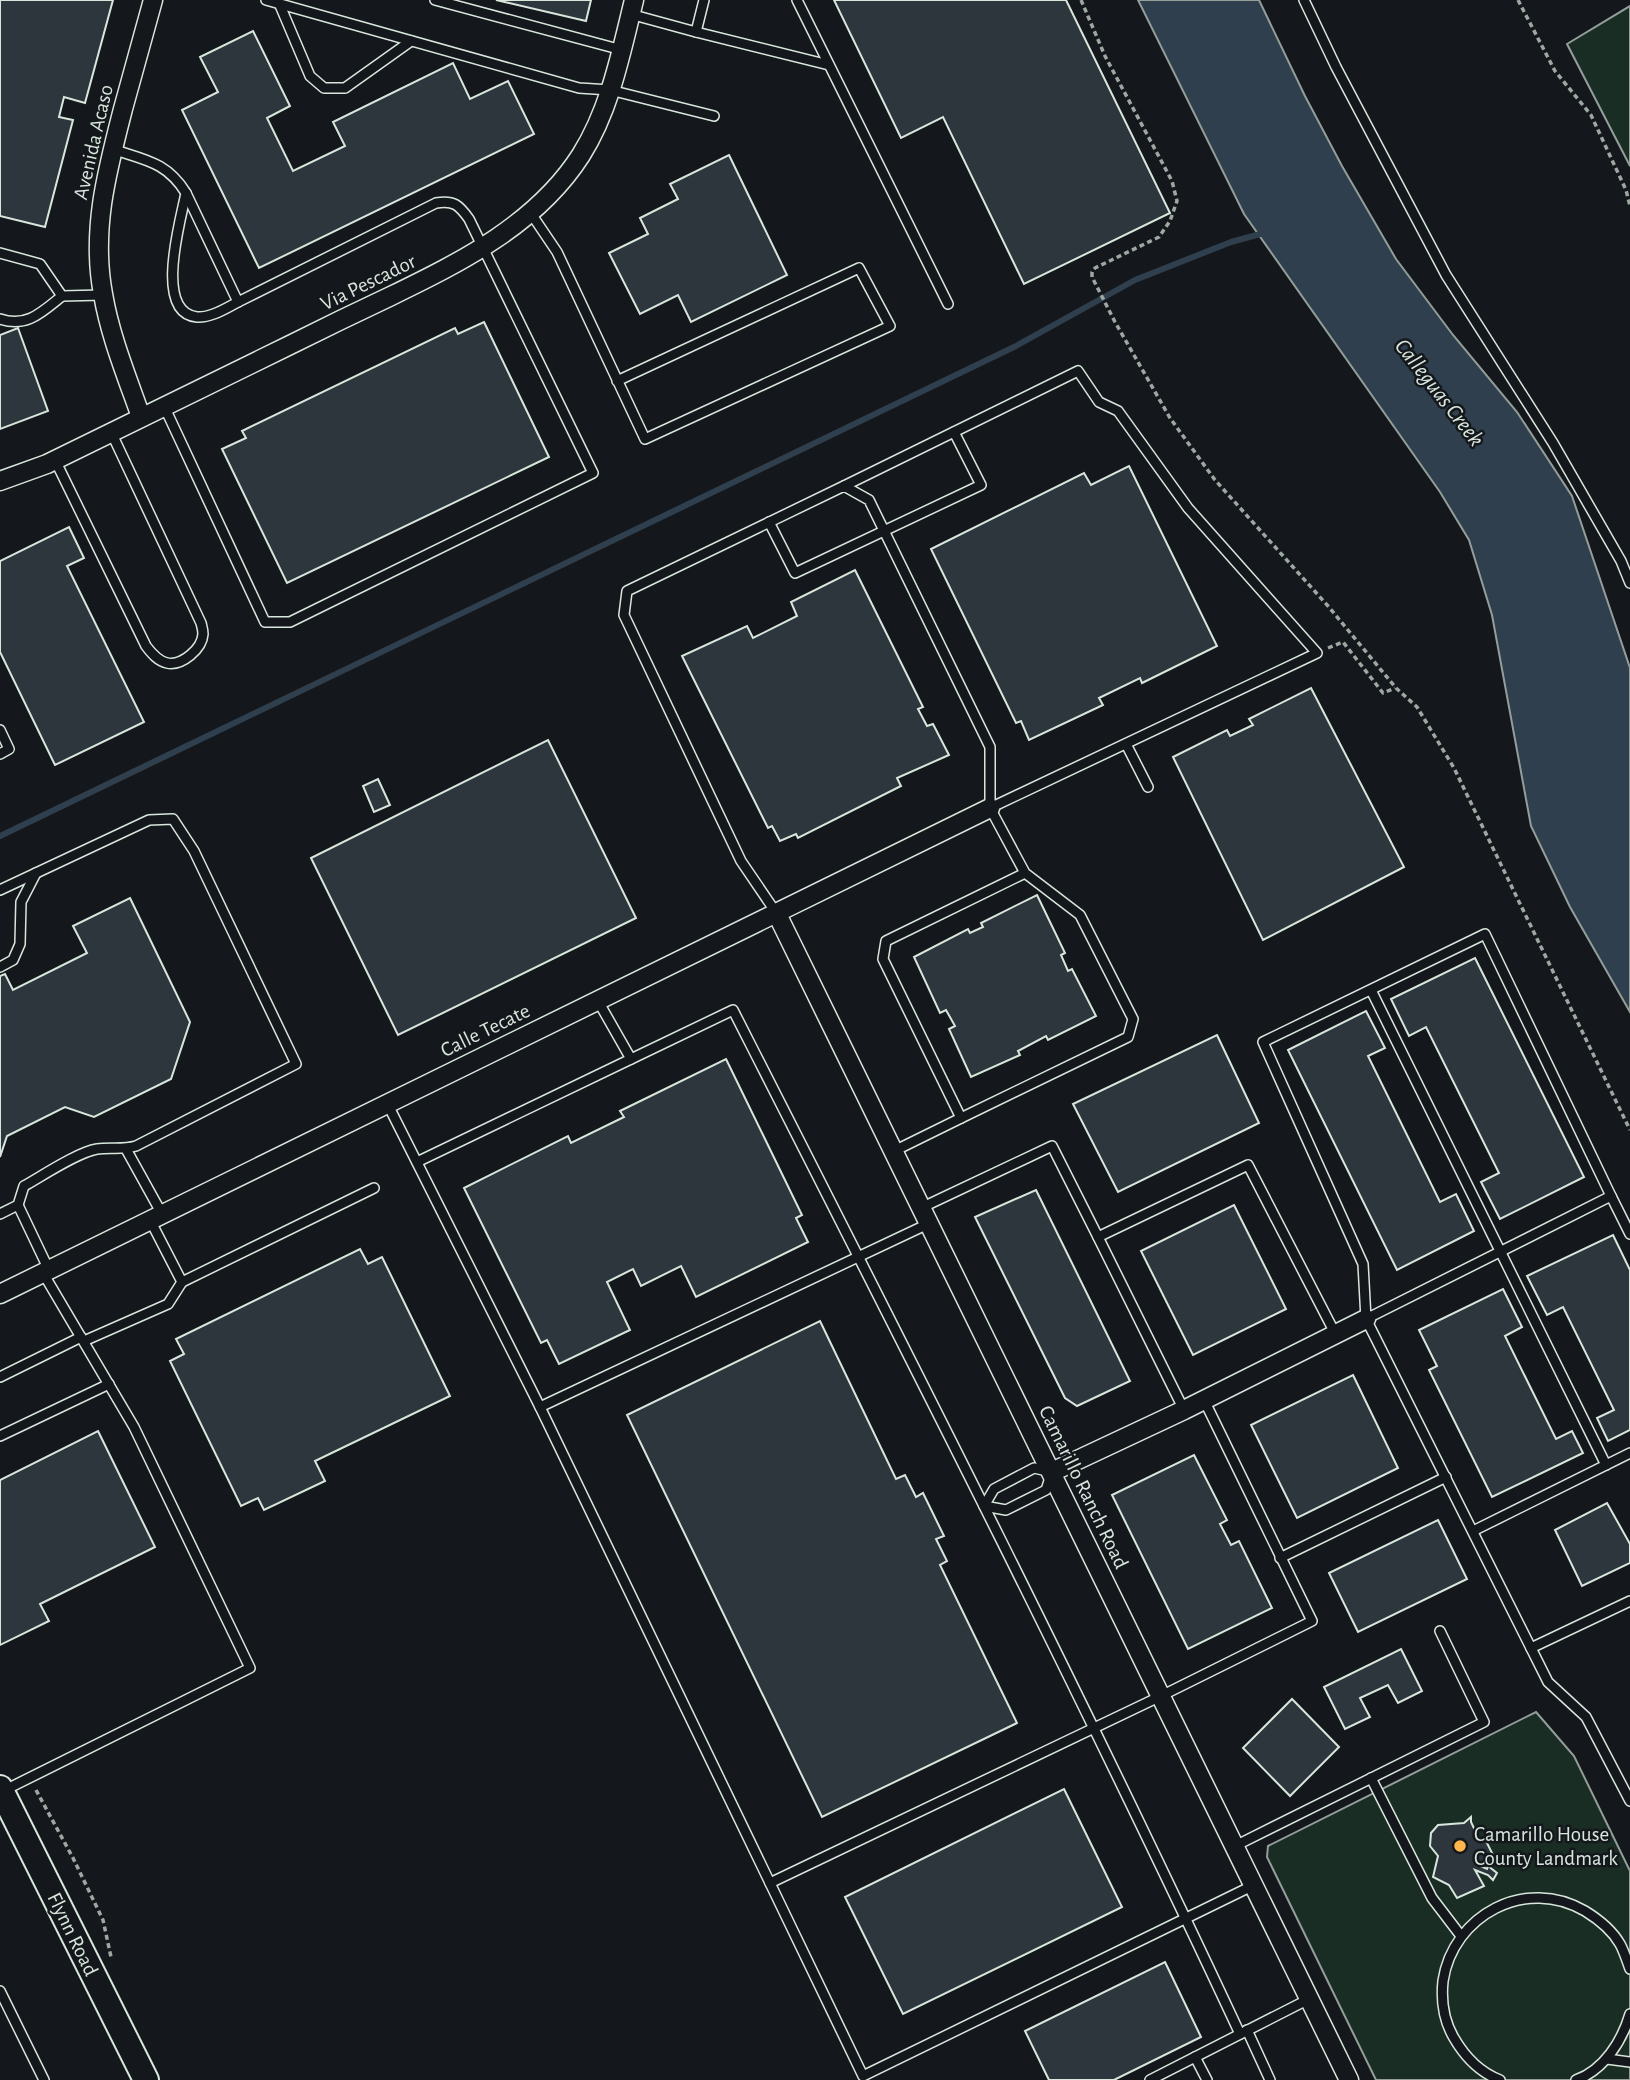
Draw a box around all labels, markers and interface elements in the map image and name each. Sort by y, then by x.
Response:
street label: Avenida Acaso [70,83,117,202]
street label: Via Pescador [317,250,419,314]
water label: Calleguas Creek [1390,335,1488,451]
street label: Calle Tecate [437,1000,533,1061]
street label: Camarillo Ranch Road [1035,1402,1132,1572]
place label: Camarillo House County Landmark [1474,1824,1618,1869]
marker: Camarillo House County Landmark [1452,1838,1468,1854]
street label: Flynn Road [43,1889,102,1979]

